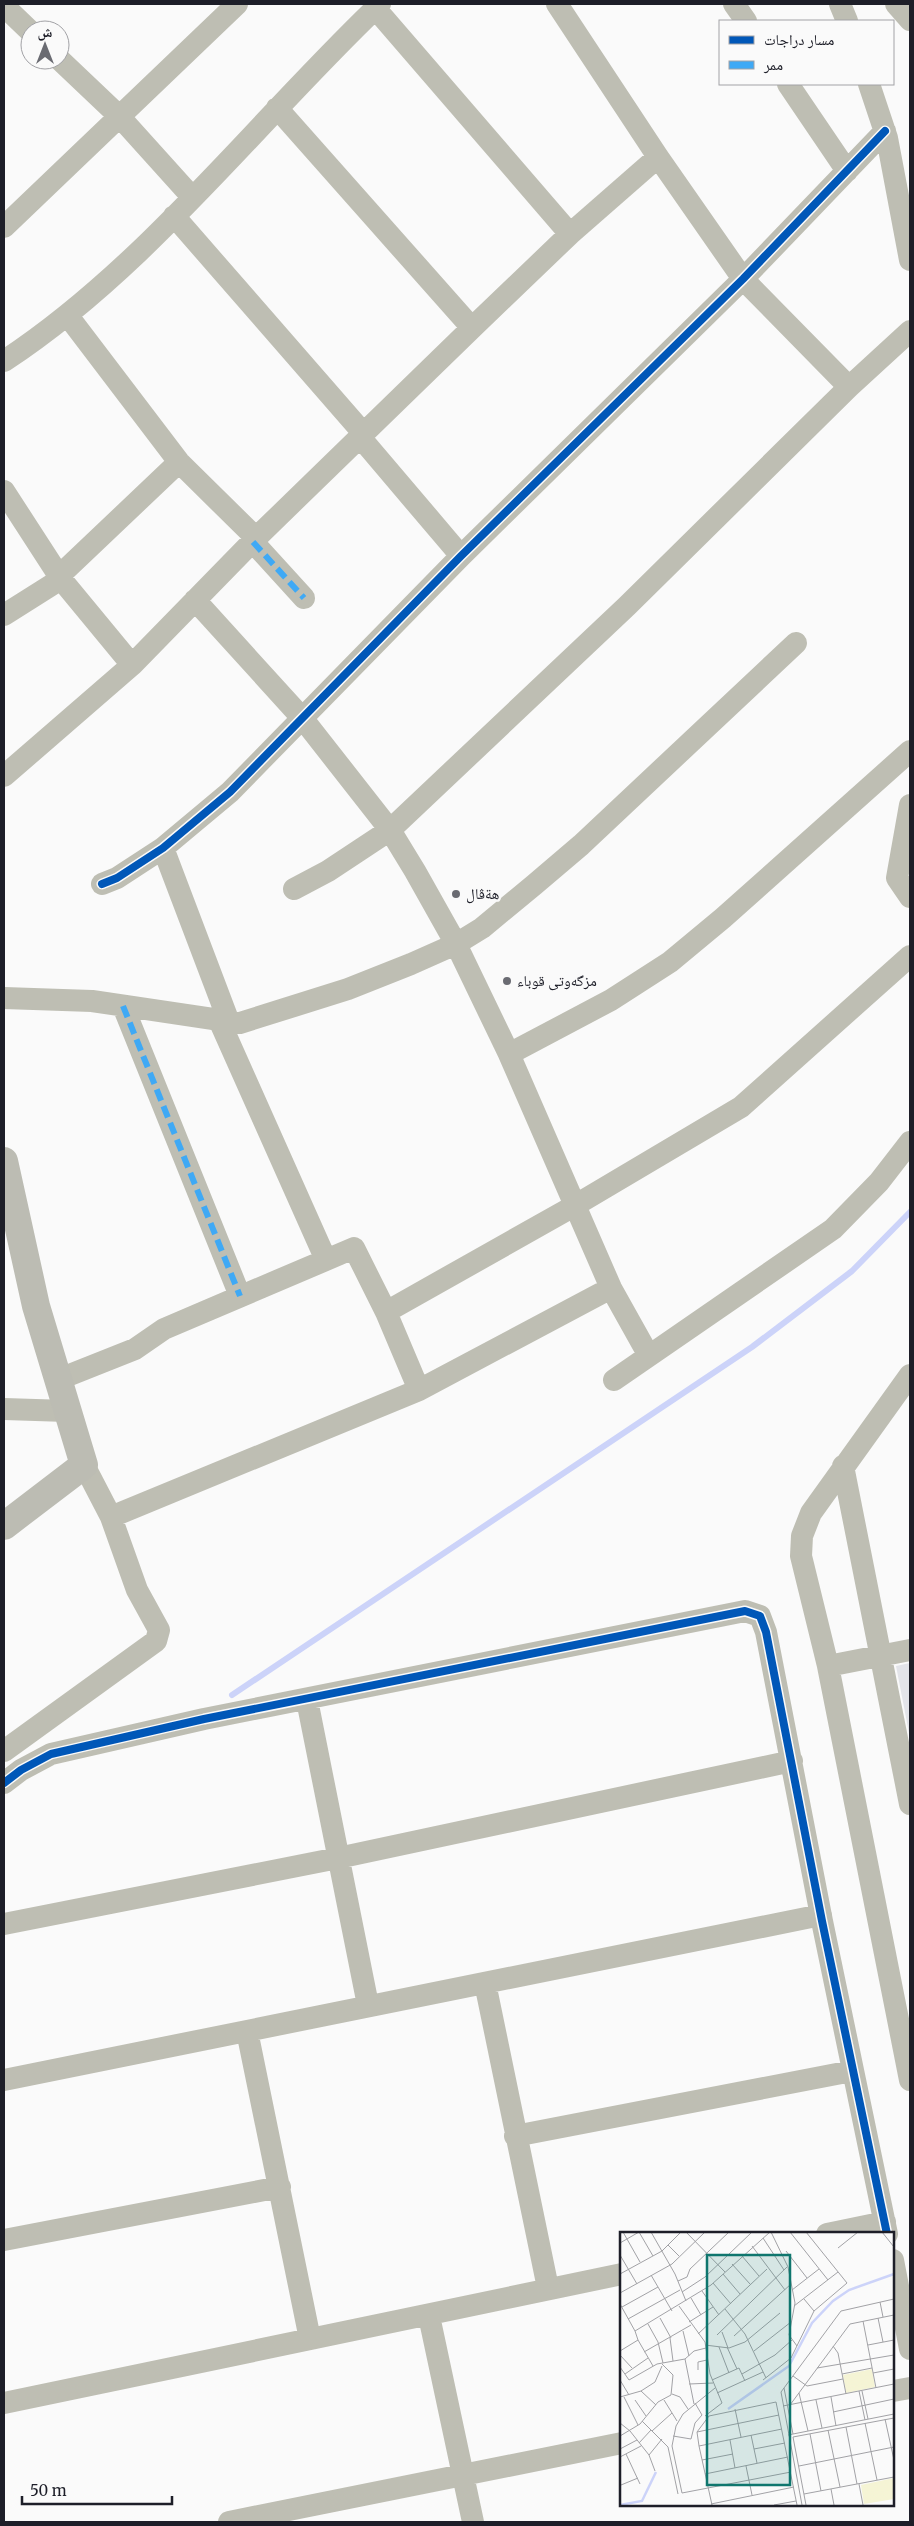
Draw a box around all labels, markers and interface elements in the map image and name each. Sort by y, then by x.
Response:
north arrow [20,20,70,70]
legend [719,20,894,85]
text: ش [38,23,53,41]
text: مسار دراجات [764,30,835,49]
text: ممر [763,55,783,74]
place label: هةڤال [466,884,499,904]
marker: هةڤال [450,888,462,900]
place label: مزگەوتی قوباء [517,971,597,991]
marker: مزگەوتی قوباء [501,975,513,987]
inset map [620,2232,894,2506]
scale bar [22,2474,172,2506]
text: 50 m [30,2481,67,2500]

